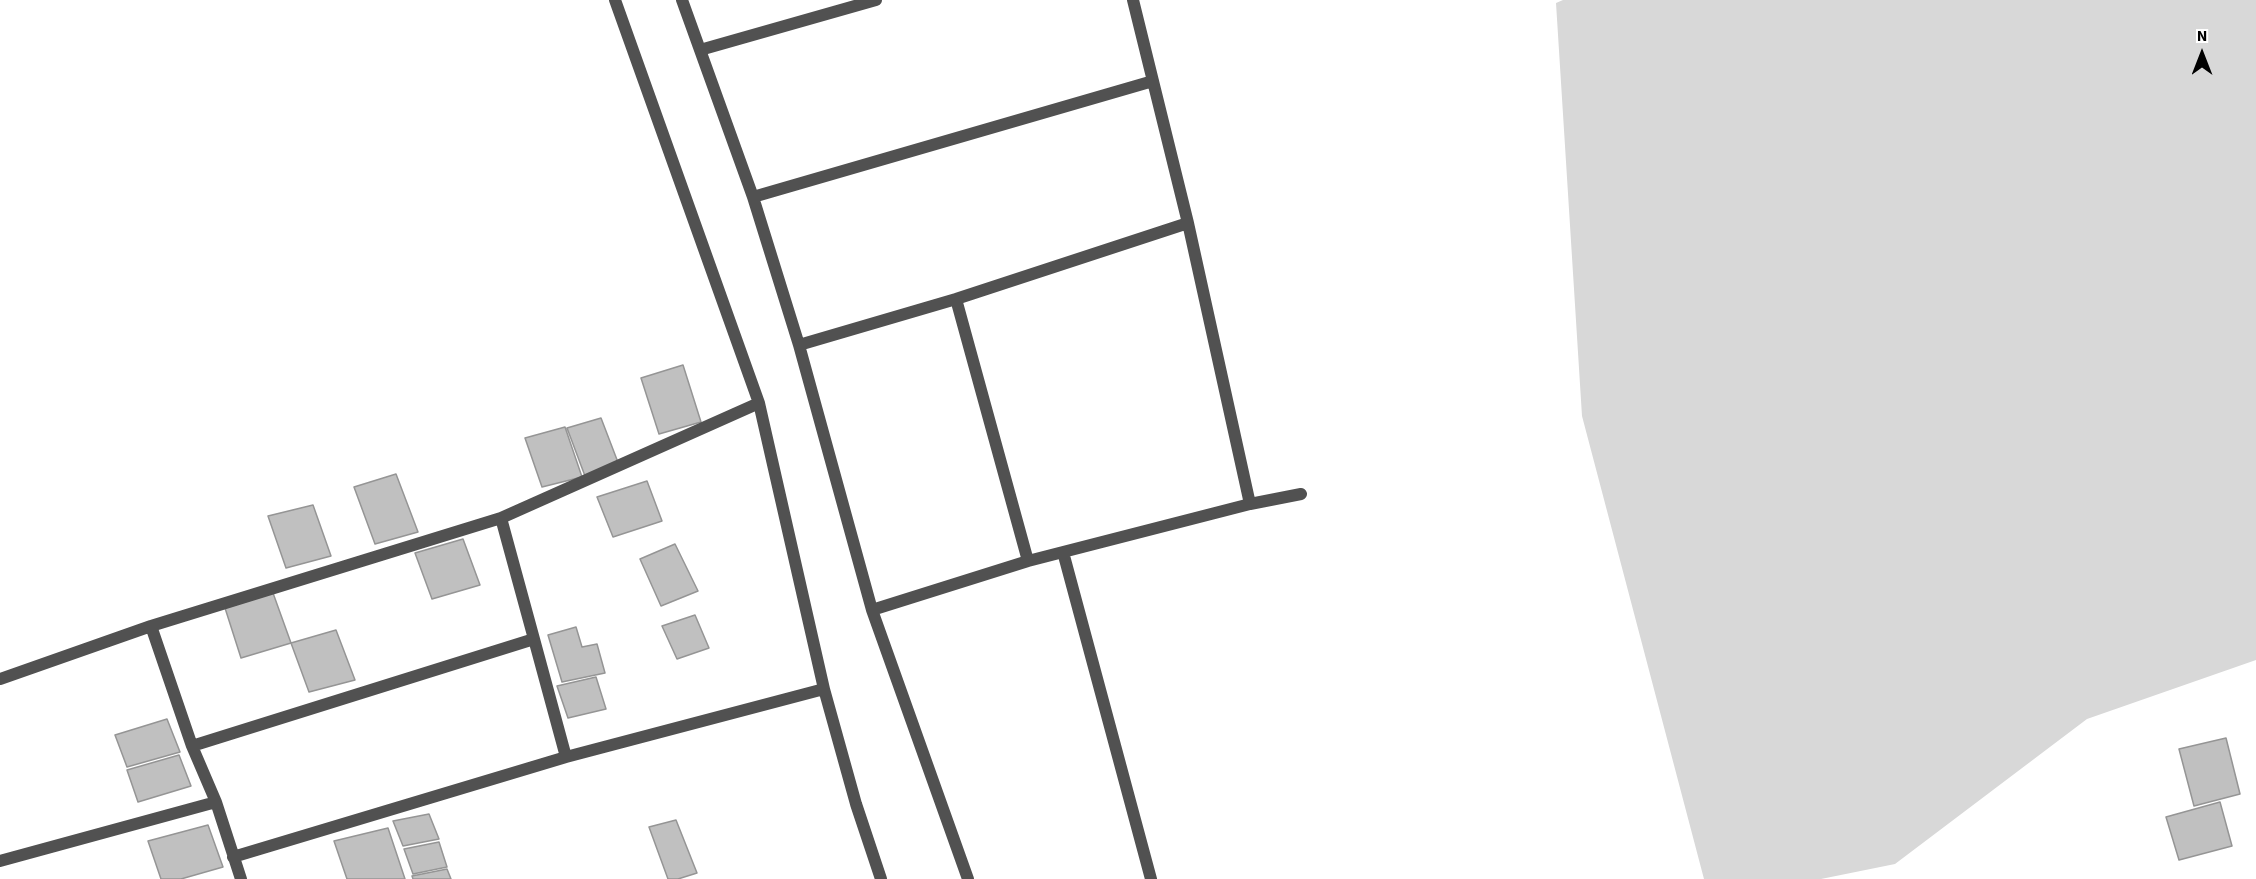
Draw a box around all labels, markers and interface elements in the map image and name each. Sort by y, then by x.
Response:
north arrow [2172,24,2232,84]
text: N [2197,25,2207,47]

